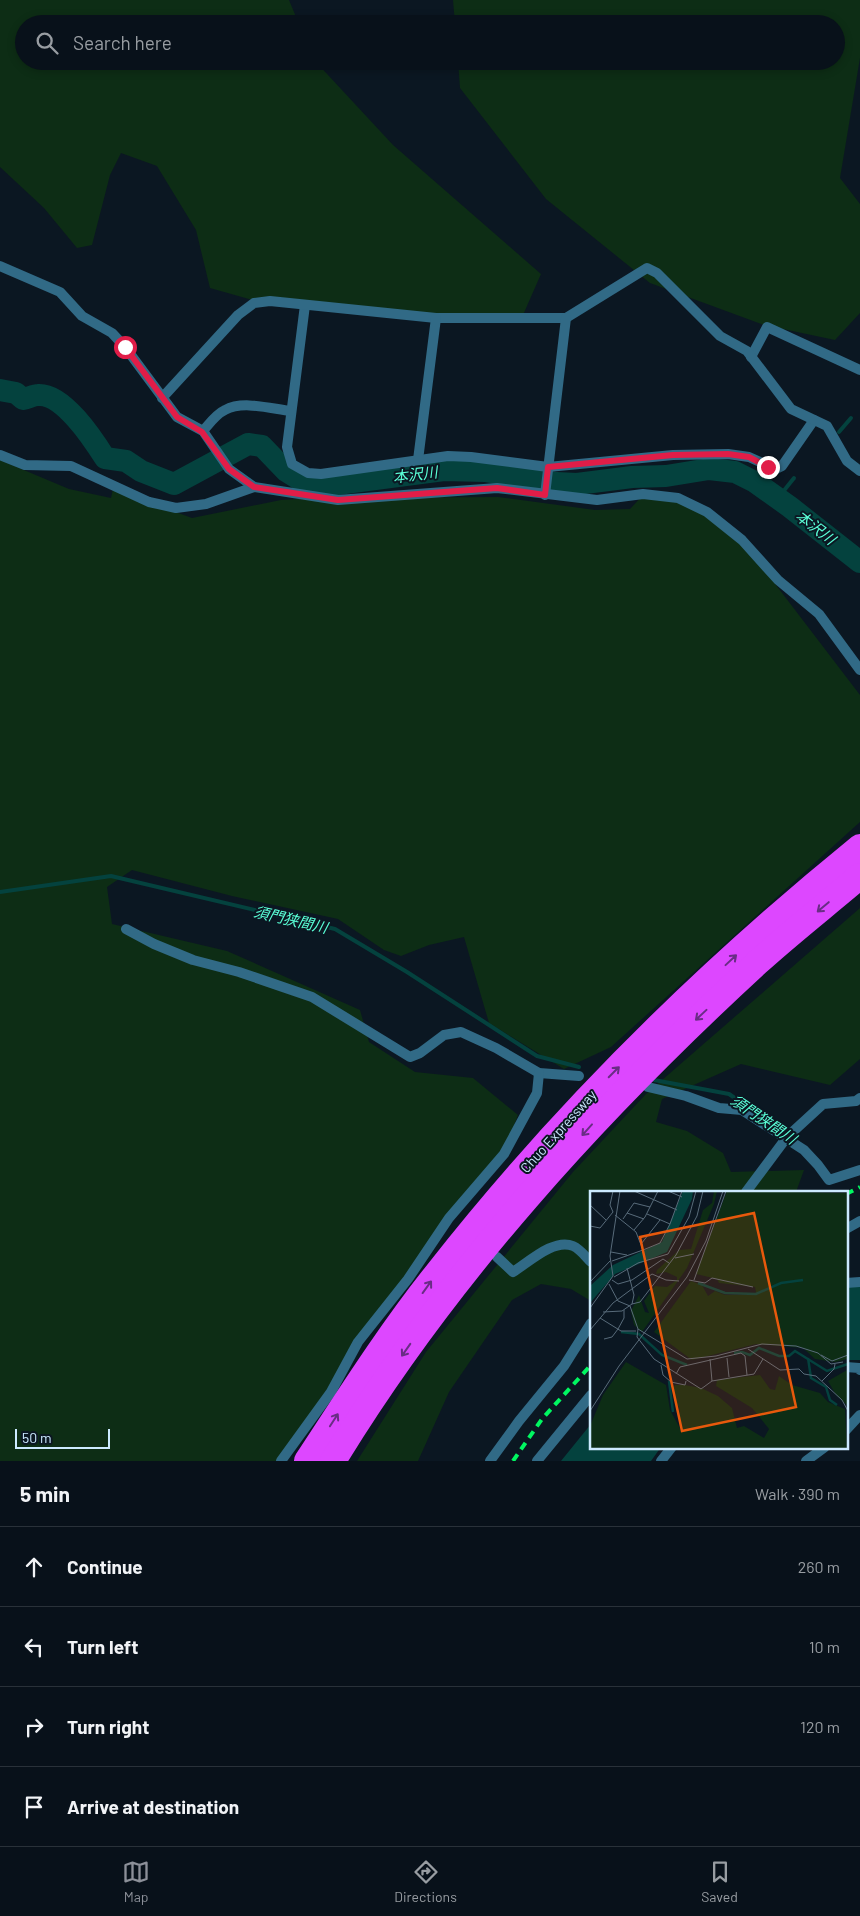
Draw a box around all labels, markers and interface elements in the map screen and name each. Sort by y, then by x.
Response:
search box [15,15,845,70]
icon: search [33,29,61,57]
text: Search here [73,31,172,54]
route start [114,336,137,359]
route end [757,456,780,479]
water label: 本沢川 [392,462,440,486]
water label: 本沢川 [793,506,841,549]
water label: 須門狭間川 [252,902,332,937]
one-way arrow [817,902,830,913]
one-way arrow [725,954,737,966]
one-way arrow [695,1009,708,1021]
one-way arrow [608,1066,620,1078]
street label: Chuo Expressway [516,1086,600,1176]
water label: 須門狭間川 [728,1091,802,1149]
one-way arrow [581,1124,592,1137]
inset map [590,1191,848,1448]
one-way arrow [422,1280,432,1294]
one-way arrow [401,1343,411,1357]
one-way arrow [328,1413,339,1427]
scale bar [15,1426,110,1449]
text: 50 m [22,1429,51,1446]
text: 5 min [20,1481,70,1506]
text: Walk · 390 m [755,1484,840,1503]
icon: ahead [20,1553,48,1581]
text: Continue [67,1555,143,1578]
text: 260 m [798,1557,840,1576]
icon: left [20,1633,48,1661]
text: Turn left [67,1635,138,1658]
text: 10 m [809,1637,840,1656]
icon: right [20,1713,48,1741]
text: Turn right [67,1715,149,1738]
text: 120 m [800,1717,840,1736]
icon: arrive [20,1793,48,1821]
text: Arrive at destination [67,1795,239,1818]
tab: Map [122,1858,150,1905]
tab: Directions [394,1858,457,1905]
tab: Saved [701,1858,738,1905]

